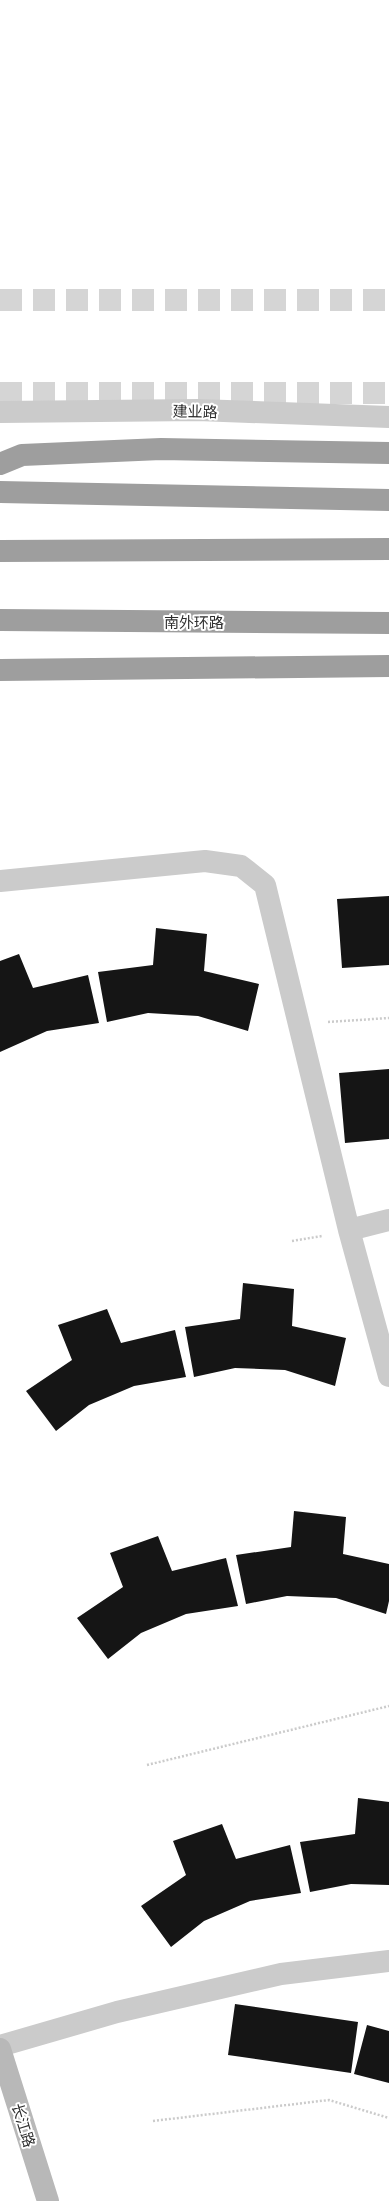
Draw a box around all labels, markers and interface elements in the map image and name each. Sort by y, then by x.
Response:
street label: 建业路 [172,402,218,420]
street label: 南外环路 [164,613,224,631]
street label: 长江路 [9,2101,39,2149]

